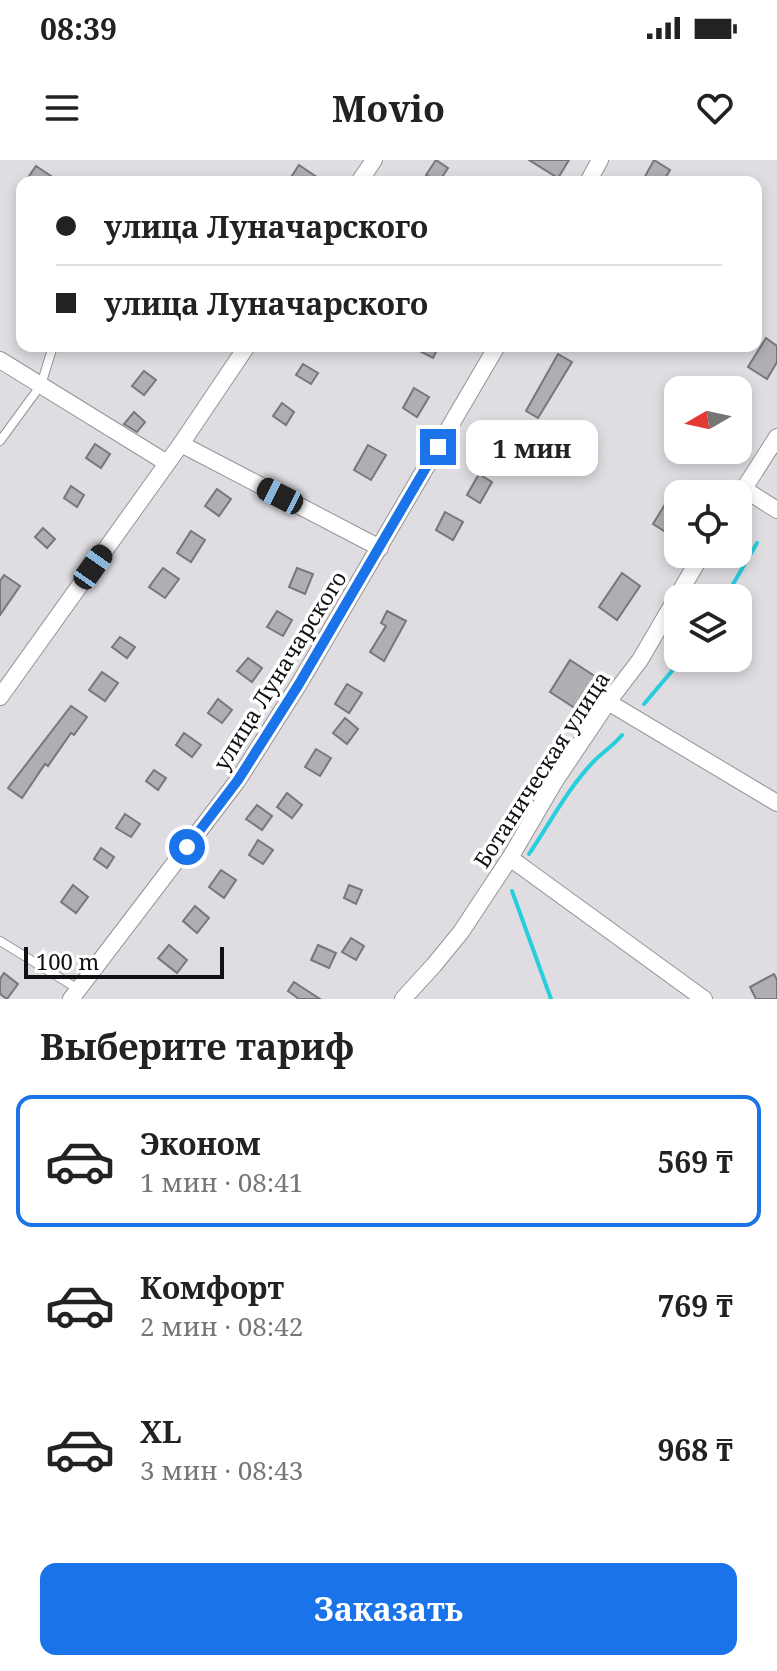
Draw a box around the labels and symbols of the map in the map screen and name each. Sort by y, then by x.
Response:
north arrow [664,376,752,464]
callout: 1 мин [466,419,598,475]
route end [420,429,456,465]
car [253,474,307,518]
car [69,540,117,594]
street label: улица Луначарского [205,565,353,775]
street label: Ботаническая улица [466,665,616,873]
route start [169,829,205,865]
scale bar [24,943,224,979]

